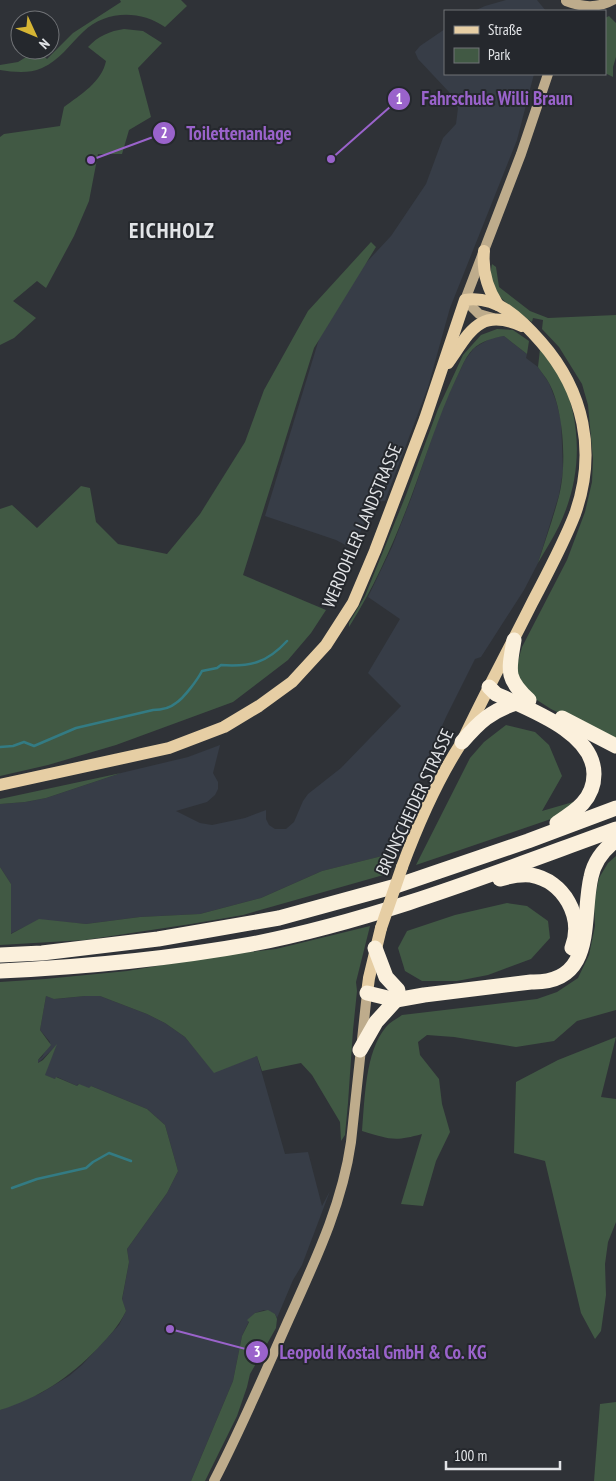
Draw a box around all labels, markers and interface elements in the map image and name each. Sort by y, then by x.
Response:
north arrow [10,10,60,60]
legend [444,10,606,75]
text: Straße [488,20,522,39]
text: N [35,35,53,53]
text: Park [488,45,510,64]
callout: Fahrschule Willi Braun [386,82,583,116]
text: Fahrschule Willi Braun [421,86,573,110]
text: 1 [395,89,403,108]
callout: Toilettenanlage [151,116,302,150]
text: Toilettenanlage [186,121,292,145]
text: 2 [160,123,168,142]
district label: EICHHOLZ [129,216,215,244]
street label: WERDOHLER LANDSTRASSE [317,440,406,611]
street label: BRUNSCHEIDER STRASSE [371,725,459,879]
callout: Leopold Kostal GmbH & Co. KG [244,1335,498,1369]
text: Leopold Kostal GmbH & Co. KG [280,1340,486,1364]
text: 3 [253,1342,261,1361]
scale bar [446,1438,560,1470]
text: 100 m [454,1446,487,1465]

